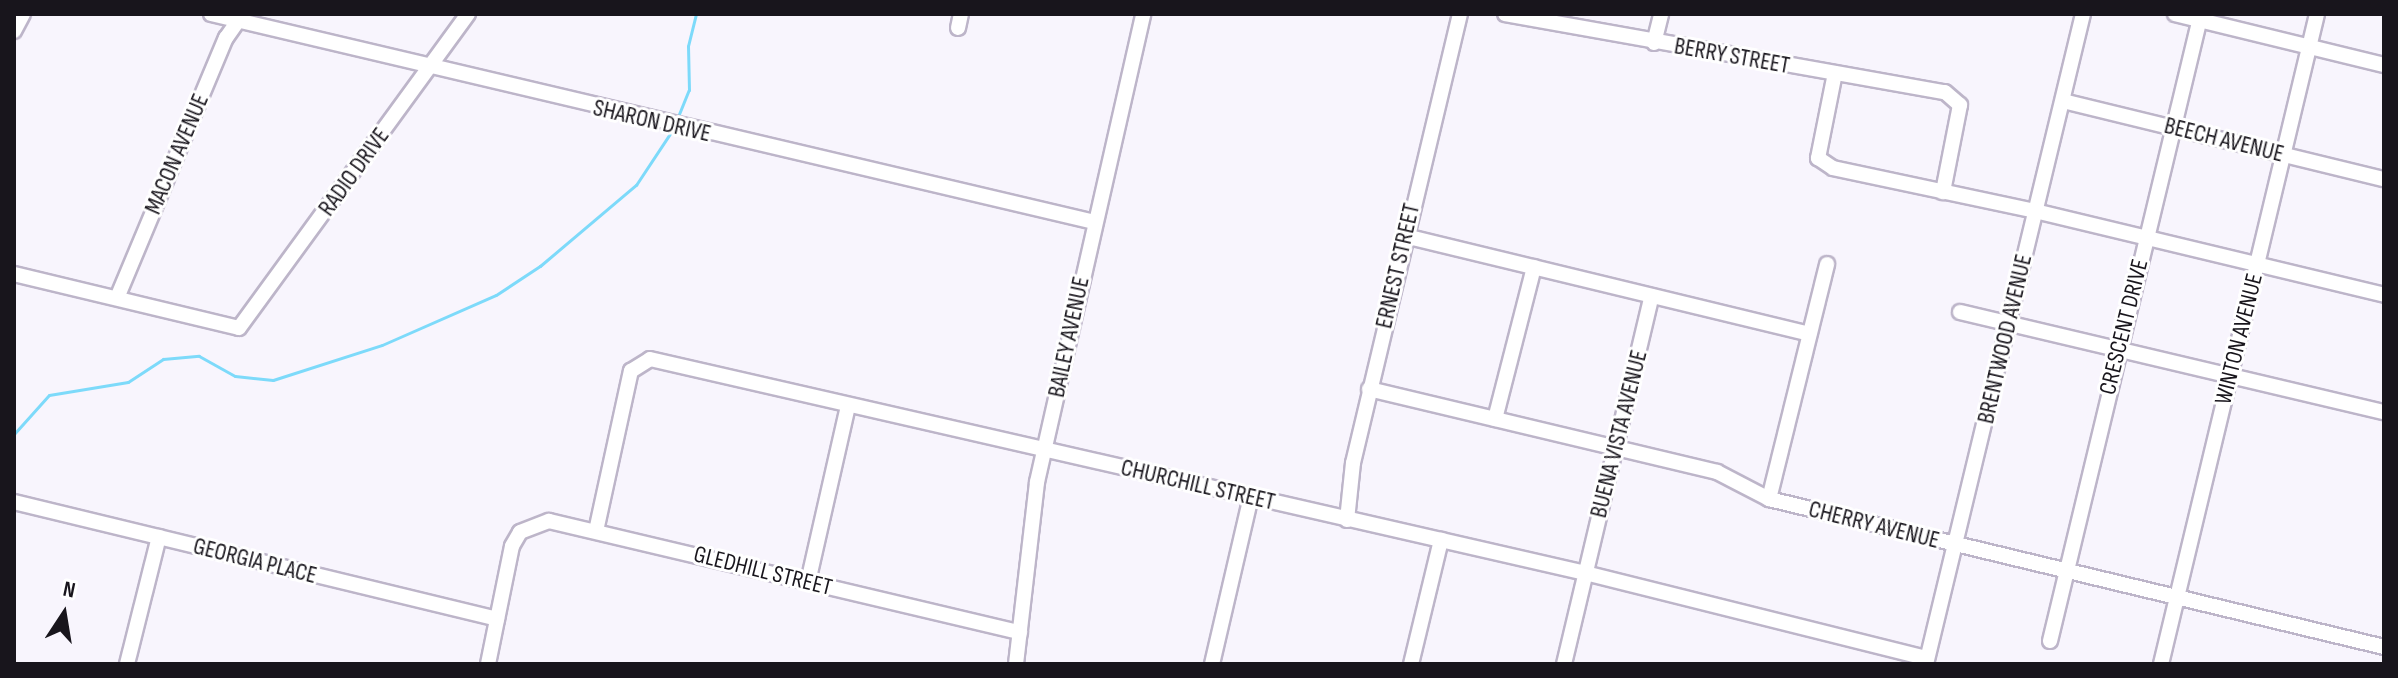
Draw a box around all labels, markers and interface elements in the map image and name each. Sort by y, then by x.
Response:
street label: BERRY STREET [1672,32,1792,80]
street label: MACON AVENUE [139,89,215,219]
street label: SHARON DRIVE [590,93,714,149]
street label: BEECH AVENUE [2161,111,2287,169]
street label: RADIO DRIVE [312,122,396,222]
street label: ERNEST STREET [1370,201,1426,331]
street label: BRENTWOOD AVENUE [1972,252,2038,426]
street label: CRESCENT DRIVE [2093,256,2155,398]
street label: WINTON AVENUE [2209,270,2269,408]
street label: BAILEY AVENUE [1042,274,1096,400]
street label: BUENA VISTA AVENUE [1584,347,1654,521]
street label: CHURCHILL STREET [1118,453,1278,517]
street label: CHERRY AVENUE [1806,495,1942,555]
street label: GEORGIA PLACE [190,532,320,590]
street label: GLEDHILL STREET [691,540,835,602]
north arrow [24,574,104,654]
text: N [61,576,78,604]

